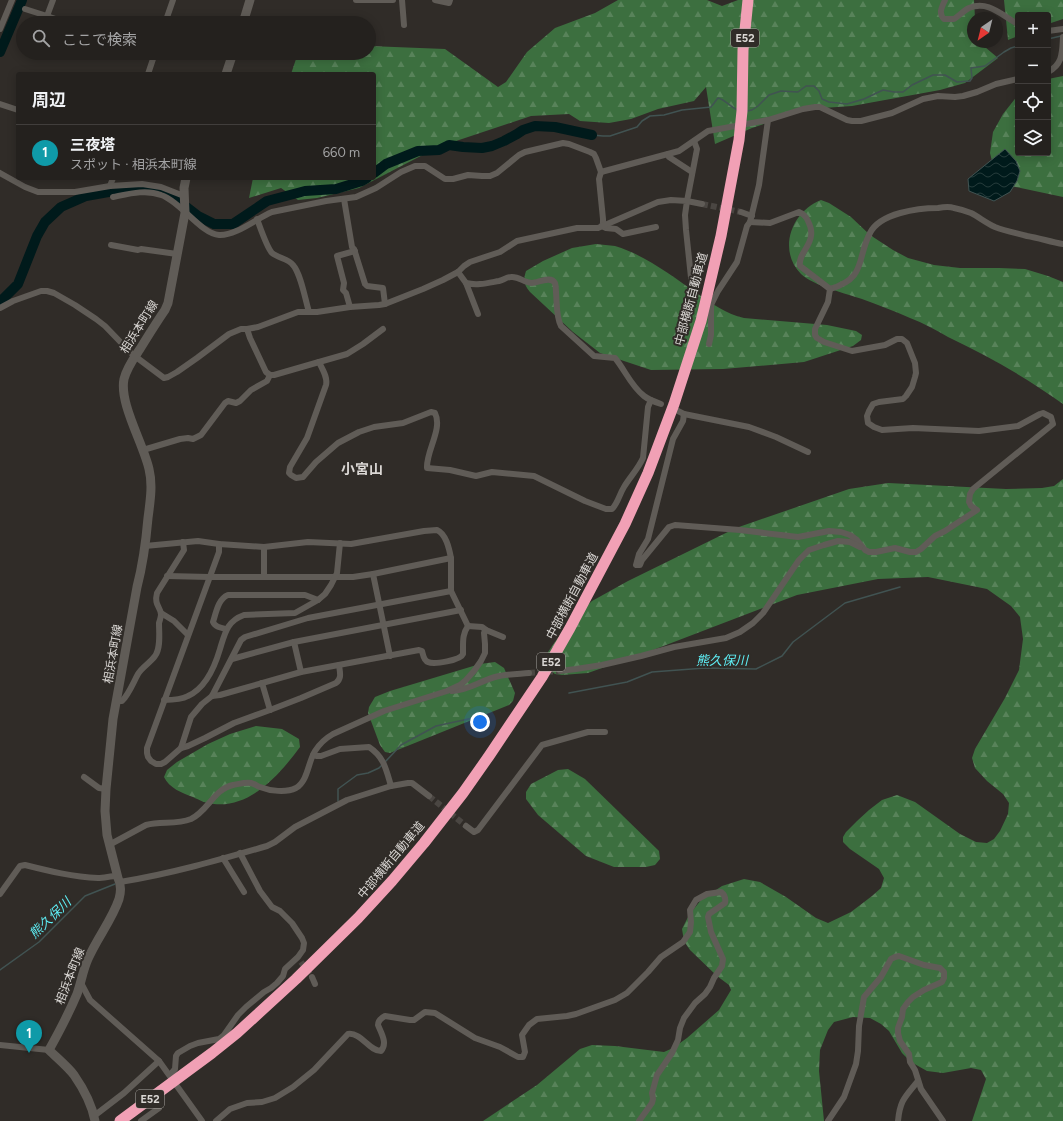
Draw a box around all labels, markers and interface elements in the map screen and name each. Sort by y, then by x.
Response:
north arrow [967,12,1003,48]
map controls [1015,12,1051,156]
button: + [1015,12,1051,48]
search box [16,16,376,60]
icon: search [30,27,52,49]
road number: E52 [731,29,759,47]
text: ここで検索 [62,31,137,49]
button: − [1015,48,1051,84]
button: locate [1015,84,1051,120]
text: 周辺 [32,90,66,110]
button: layers [1015,120,1051,156]
text: 三夜塔 [70,136,115,154]
text: 1 [42,145,48,160]
text: 660 m [323,145,360,160]
text: スポット · 相浜本町線 [70,157,197,172]
street label: 中部横断自動車道 [672,251,710,347]
street label: 相浜本町線 [117,298,161,356]
district label: 小宮山 [341,461,383,478]
street label: 中部横断自動車道 [543,550,601,642]
street label: 相浜本町線 [101,623,125,685]
road number: E52 [537,653,565,671]
water label: 熊久保川 [696,653,750,668]
your location [470,712,490,732]
street label: 中部横断自動車道 [355,819,427,901]
water label: 熊久保川 [26,893,75,941]
street label: 相浜本町線 [53,945,87,1007]
pin: 1 [16,1020,42,1053]
road number: E52 [136,1090,164,1108]

